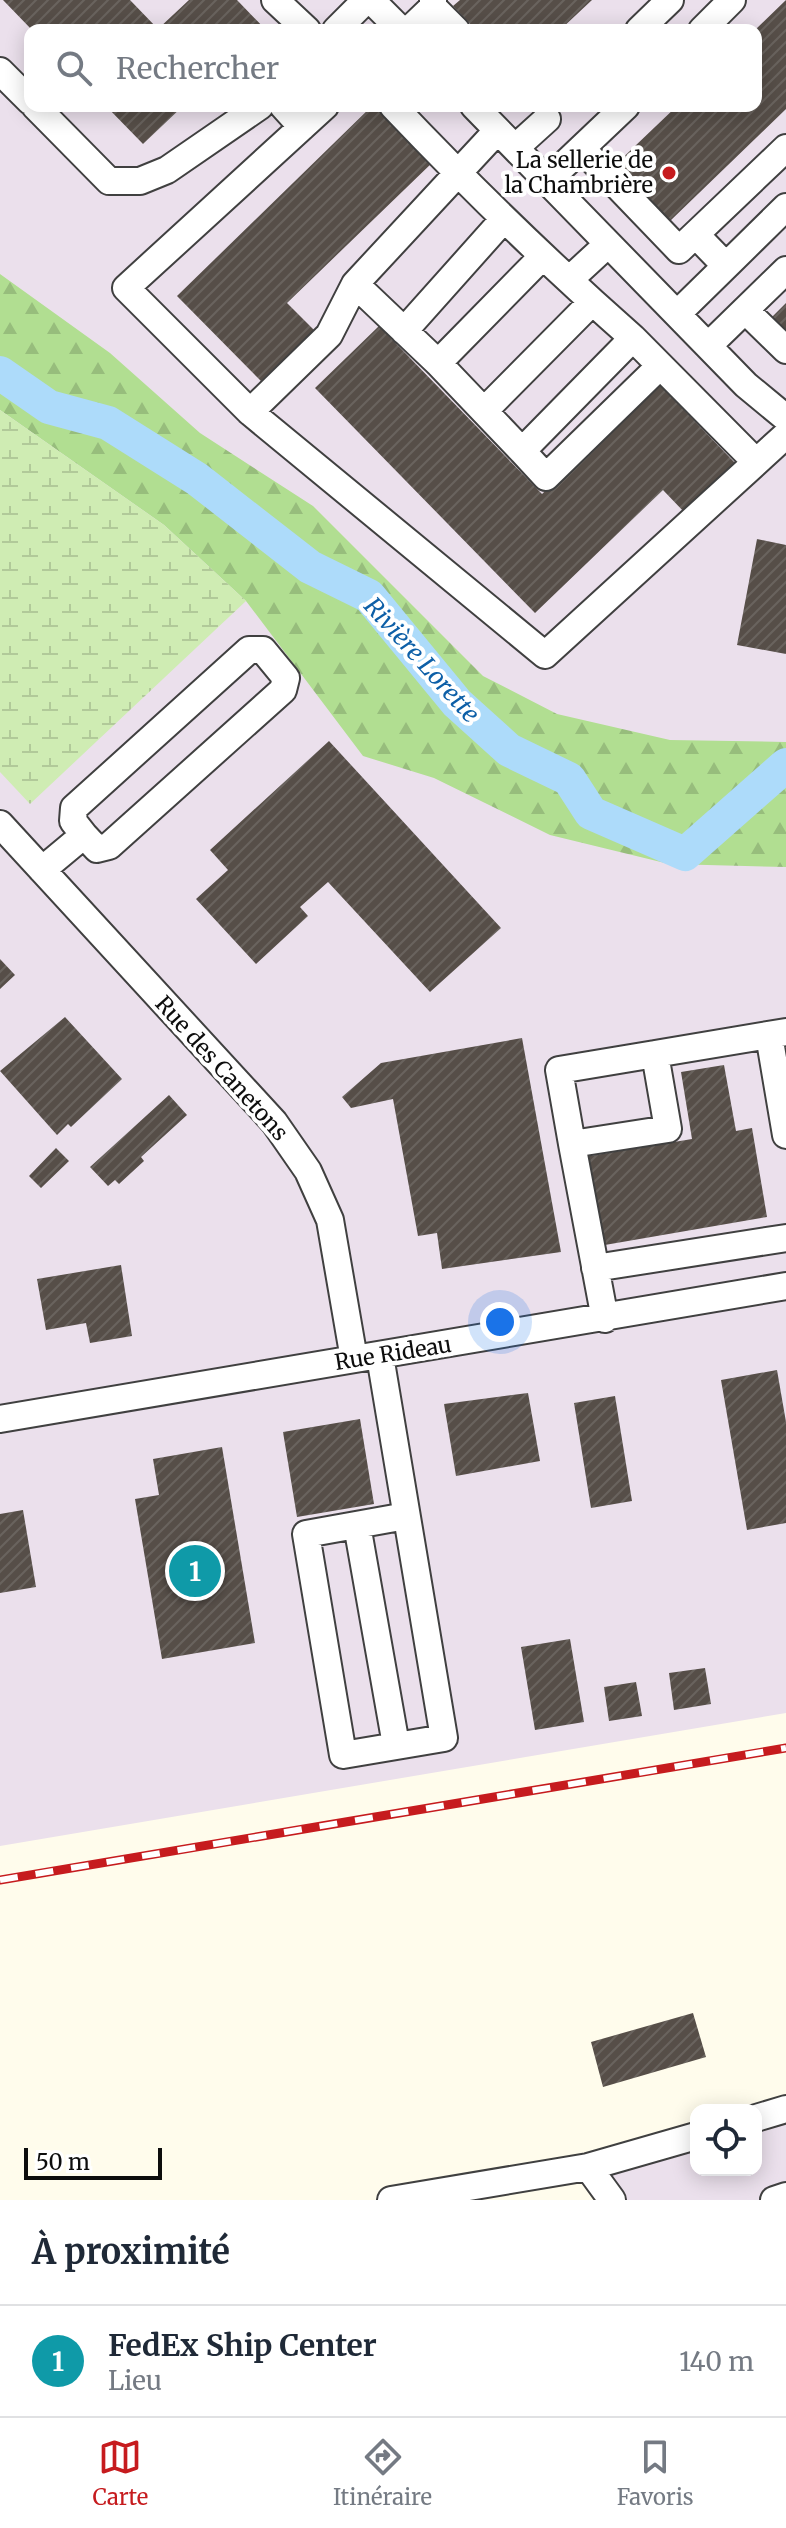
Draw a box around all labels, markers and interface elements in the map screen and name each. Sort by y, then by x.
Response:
search box [24,24,762,112]
icon: search [52,46,96,90]
text: Rechercher [116,49,279,87]
place label: La sellerie de la Chambrière [505,146,653,199]
marker: La sellerie de la Chambrière [660,164,678,182]
water label: Rivière Lorette [358,591,486,729]
street label: Rue des Canetons [150,990,294,1146]
your location [480,1302,520,1342]
street label: Rue Rideau [333,1330,453,1376]
pin: 1 [169,1541,221,1601]
map controls [690,2104,762,2176]
button: locate [690,2104,762,2176]
scale bar [24,2144,162,2180]
text: 50 m [36,2148,90,2176]
text: À proximité [32,2231,230,2273]
text: FedEx Ship Center [108,2326,377,2364]
text: 1 [52,2345,64,2378]
text: 140 m [679,2345,754,2378]
text: Lieu [108,2364,162,2397]
tab: Carte [92,2435,148,2511]
tab: Itinéraire [333,2435,432,2511]
tab: Favoris [617,2435,694,2511]

